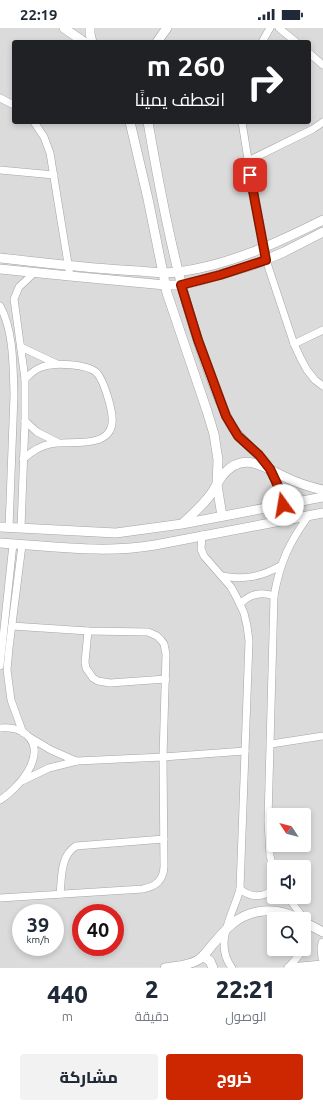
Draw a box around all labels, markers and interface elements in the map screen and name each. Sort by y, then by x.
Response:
text: 22:19 [20,6,58,23]
text: 260 m [147,50,225,81]
icon: right [239,56,291,108]
text: انعطف يمينًا [134,89,225,109]
pin [233,158,267,192]
icon: arrive [239,164,261,186]
position arrow [262,484,304,526]
north arrow [267,808,311,852]
map controls [267,808,311,956]
button: sound [267,860,311,904]
speed limit sign: 40 [72,904,124,956]
button: search [267,912,311,956]
text: 39 [27,913,49,936]
text: km/h [26,934,50,945]
text: 2 [145,976,159,1003]
text: 22:21 [216,976,276,1003]
text: 440 [47,981,88,1008]
text: m [62,1009,73,1023]
text: دقيقة [135,1009,169,1023]
text: الوصول [225,1009,267,1023]
button: مشاركة [20,1054,158,1100]
button: خروج [166,1054,303,1100]

